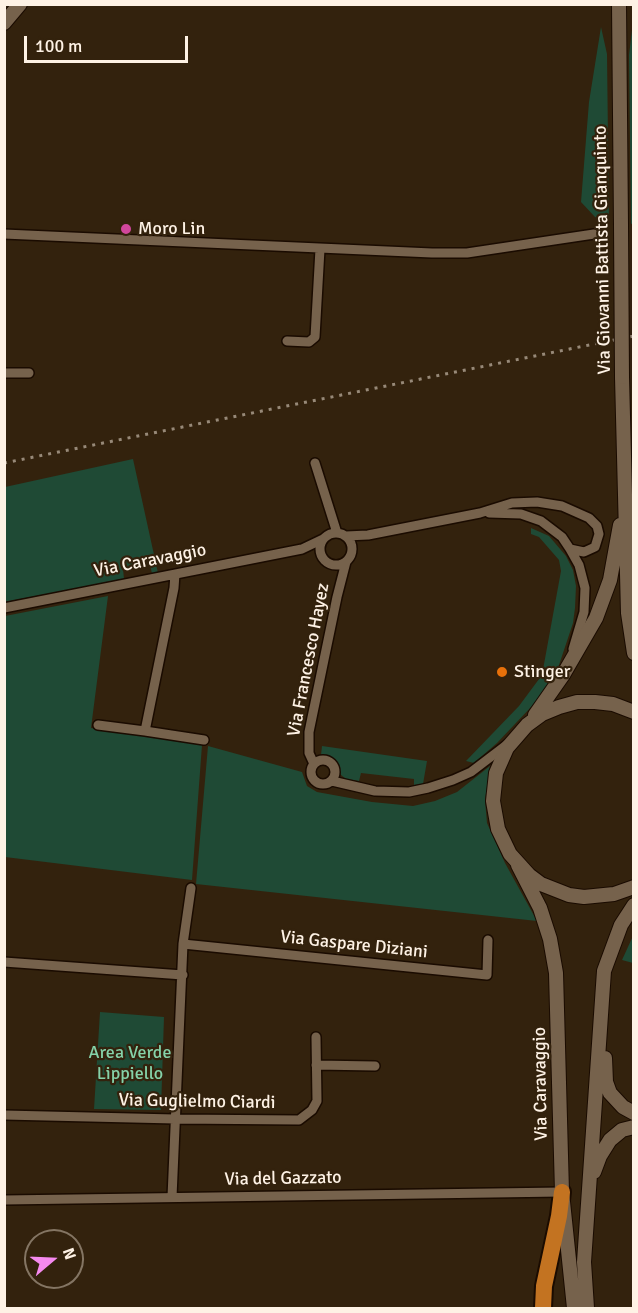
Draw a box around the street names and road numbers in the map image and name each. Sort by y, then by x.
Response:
street label: Via Giovanni Battista Gianquinto [590,125,616,375]
street label: Via Caravaggio [92,540,208,582]
street label: Via Francesco Hayez [284,581,334,739]
street label: Via Gaspare Diziani [279,927,429,963]
street label: Via Caravaggio [529,1027,553,1141]
street label: Via Guglielmo Ciardi [118,1090,276,1114]
street label: Via del Gazzato [224,1167,342,1191]

